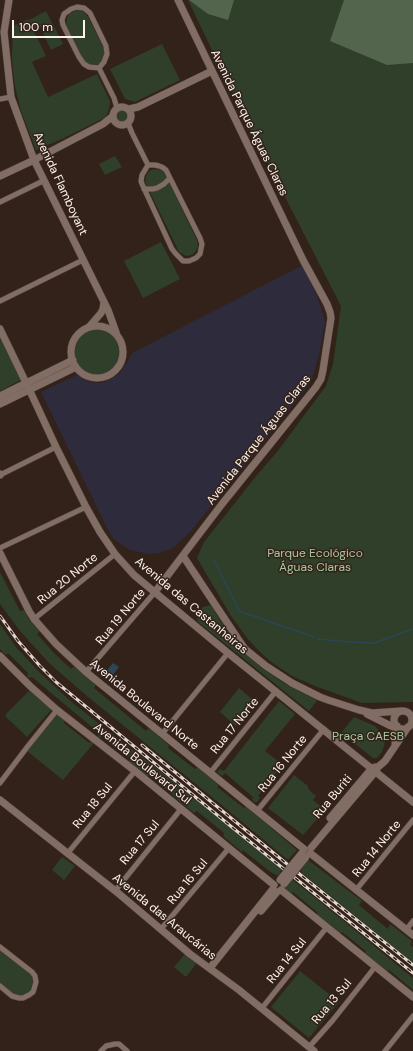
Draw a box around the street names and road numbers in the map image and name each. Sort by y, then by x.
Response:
street label: Avenida Parque Águas Claras [207,47,291,199]
street label: Avenida Flamboyant [30,130,90,238]
street label: Avenida Parque Águas Claras [204,372,314,508]
street label: Rua 20 Norte [35,550,101,608]
street label: Avenida das Castanheiras [132,555,250,657]
street label: Rua 19 Norte [93,586,149,648]
street label: Avenida Boulevard Norte [86,656,202,754]
street label: Rua 17 Norte [208,695,262,757]
street label: Avenida Boulevard Sul [90,720,194,808]
street label: Rua 16 Norte [256,733,310,795]
street label: Rua Buriti [311,772,355,822]
street label: Rua 18 Sul [70,780,116,832]
street label: Rua 17 Sul [117,818,163,868]
street label: Rua 14 Norte [350,818,404,880]
street label: Rua 16 Sul [165,856,211,908]
street label: Avenida das Araucárias [109,871,219,963]
street label: Rua 14 Sul [264,935,310,987]
street label: Rua 13 Sul [309,977,355,1027]

